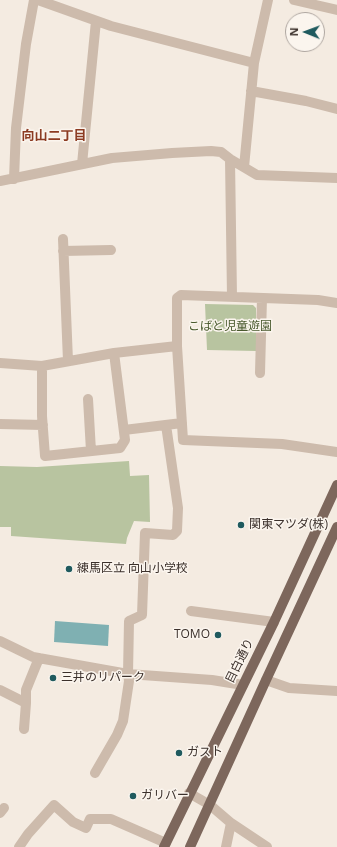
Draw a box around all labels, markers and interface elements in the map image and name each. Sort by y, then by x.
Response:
north arrow [285,12,325,52]
text: N [286,27,301,36]
district label: 向山二丁目 [22,128,86,144]
park label: こばと児童遊園 [188,320,272,334]
place label: 関東マツダ(株) [249,518,328,532]
marker: 関東マツダ(株) [236,520,246,530]
place label: 練馬区立 向山小学校 [77,562,188,576]
marker: 練馬区立 向山小学校 [64,564,74,574]
place label: TOMO [174,628,210,642]
marker: TOMO [213,630,223,640]
street label: 目白通り [223,636,257,686]
place label: 三井のリパーク [61,671,145,685]
marker: 三井のリパーク [48,673,58,683]
place label: ガスト [187,746,223,760]
marker: ガスト [174,748,184,758]
place label: ガリバー [141,789,189,803]
marker: ガリバー [128,791,138,801]

